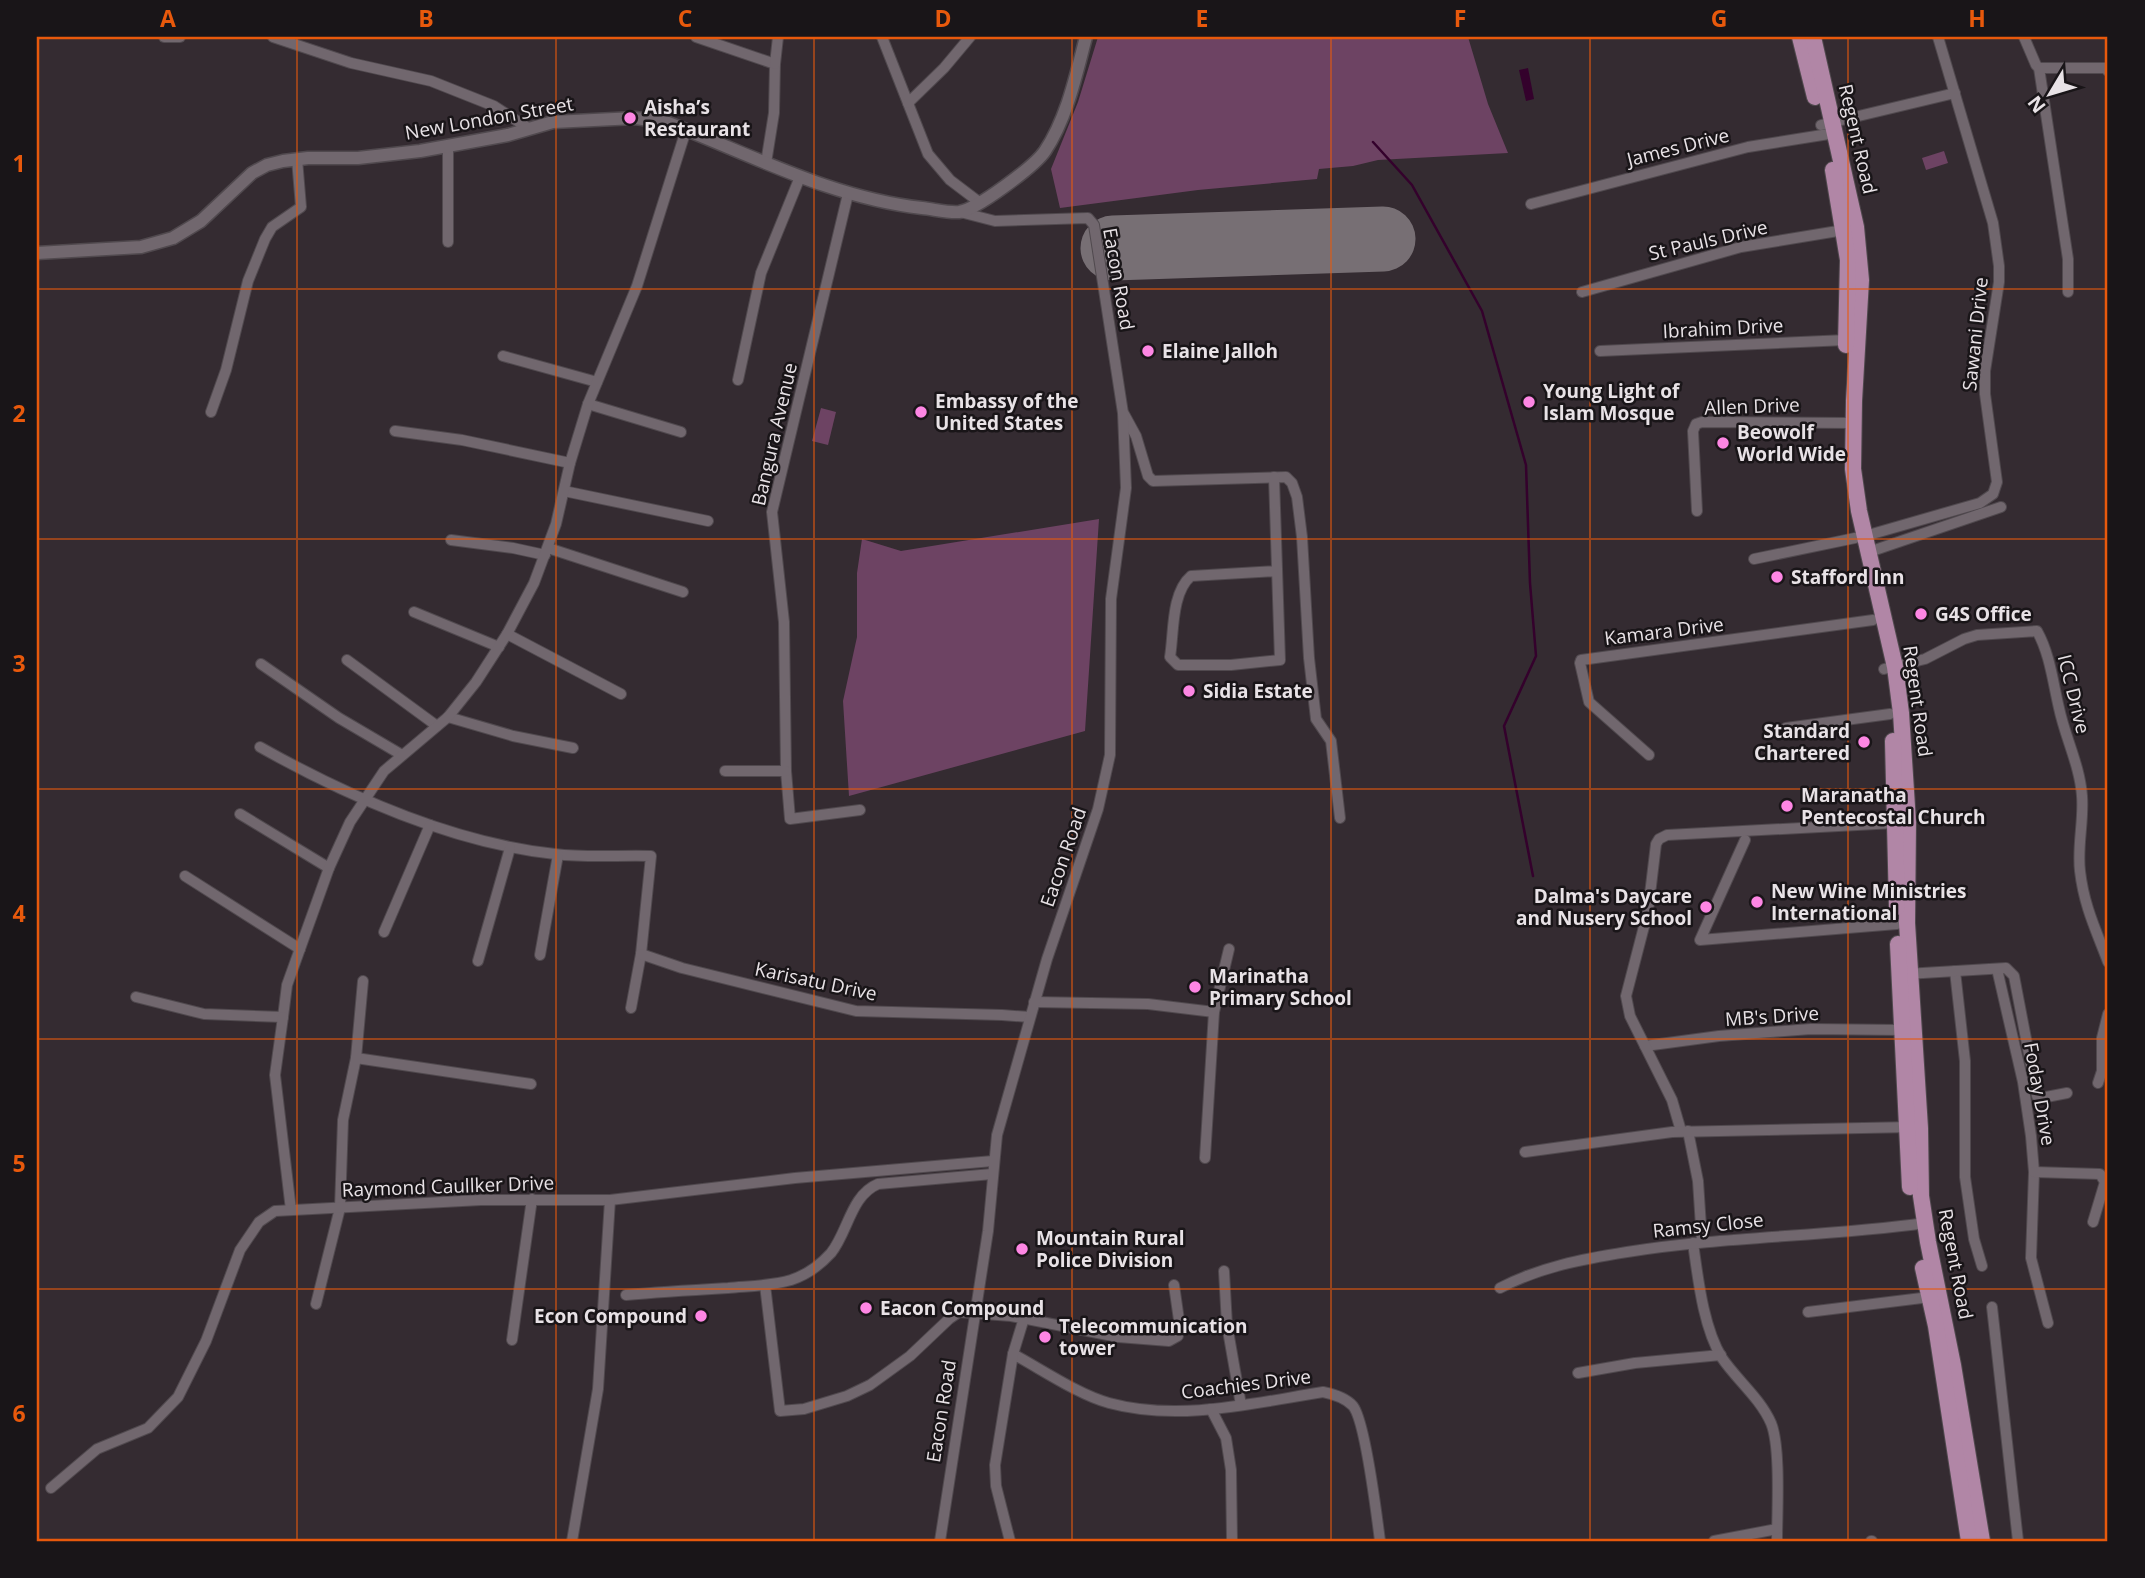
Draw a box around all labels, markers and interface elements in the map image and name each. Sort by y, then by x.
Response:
text: A [160,2,176,34]
text: B [418,2,434,34]
text: C [678,2,692,34]
text: D [934,2,952,34]
text: E [1196,2,1208,34]
text: F [1454,2,1466,34]
text: G [1711,2,1727,34]
text: H [1968,2,1986,34]
north arrow [2016,60,2086,130]
street label: Regent Road [1833,81,1883,197]
street label: New London Street [403,90,575,146]
text: N [2022,90,2052,119]
place label: Aisha’s Restaurant [644,94,750,142]
marker: Aisha’s Restaurant [622,110,638,126]
street label: James Drive [1622,122,1732,173]
text: 1 [12,147,26,179]
street label: St Pauls Drive [1646,214,1770,266]
street label: Eacon Road [1097,226,1141,332]
street label: Sawani Drive [1956,276,1994,392]
street label: Ibrahim Drive [1662,312,1784,344]
place label: Elaine Jalloh [1162,338,1278,364]
marker: Elaine Jalloh [1140,343,1156,359]
street label: Bangura Avenue [745,360,803,508]
place label: Young Light of Islam Mosque [1543,378,1681,426]
place label: Embassy of the United States [935,388,1078,436]
street label: Allen Drive [1704,391,1800,421]
marker: Young Light of Islam Mosque [1521,394,1537,410]
text: 2 [12,397,26,429]
marker: Embassy of the United States [913,404,929,420]
place label: Beowolf World Wide [1737,419,1846,467]
marker: Beowolf World Wide [1715,435,1731,451]
place label: Stafford Inn [1791,564,1905,590]
marker: Stafford Inn [1769,569,1785,585]
place label: G4S Office [1935,601,2032,627]
marker: G4S Office [1913,606,1929,622]
street label: Kamara Drive [1603,611,1725,651]
street label: Regent Road [1897,644,1939,758]
text: 3 [12,647,26,679]
street label: ICC Drive [2052,652,2096,736]
place label: Sidia Estate [1203,678,1313,704]
marker: Sidia Estate [1181,683,1197,699]
place label: Standard Chartered [1754,718,1850,766]
marker: Standard Chartered [1856,734,1872,750]
place label: Maranatha Pentecostal Church [1801,782,1986,830]
marker: Maranatha Pentecostal Church [1779,798,1795,814]
street label: Eacon Road [1034,804,1092,910]
place label: New Wine Ministries International [1771,878,1966,926]
place label: Dalma's Daycare and Nusery School [1516,883,1692,931]
marker: New Wine Ministries International [1749,894,1765,910]
text: 4 [12,897,26,929]
marker: Dalma's Daycare and Nusery School [1698,899,1714,915]
street label: Karisatu Drive [753,955,879,1007]
place label: Marinatha Primary School [1209,963,1352,1011]
marker: Marinatha Primary School [1187,979,1203,995]
street label: MB's Drive [1724,1000,1820,1032]
street label: Foday Drive [2018,1040,2062,1148]
text: 5 [12,1147,26,1179]
street label: Raymond Caullker Drive [341,1169,555,1203]
street label: Ramsy Close [1651,1206,1765,1244]
street label: Regent Road [1933,1207,1979,1321]
place label: Mountain Rural Police Division [1036,1225,1185,1273]
marker: Mountain Rural Police Division [1014,1241,1030,1257]
place label: Eacon Compound [880,1295,1044,1321]
marker: Eacon Compound [858,1300,874,1316]
place label: Econ Compound [534,1303,687,1329]
marker: Econ Compound [693,1308,709,1324]
place label: Telecommunication tower [1059,1313,1247,1361]
marker: Telecommunication tower [1037,1329,1053,1345]
street label: Eacon Road [920,1358,962,1464]
street label: Coachies Drive [1180,1363,1312,1405]
text: 6 [12,1397,26,1429]

